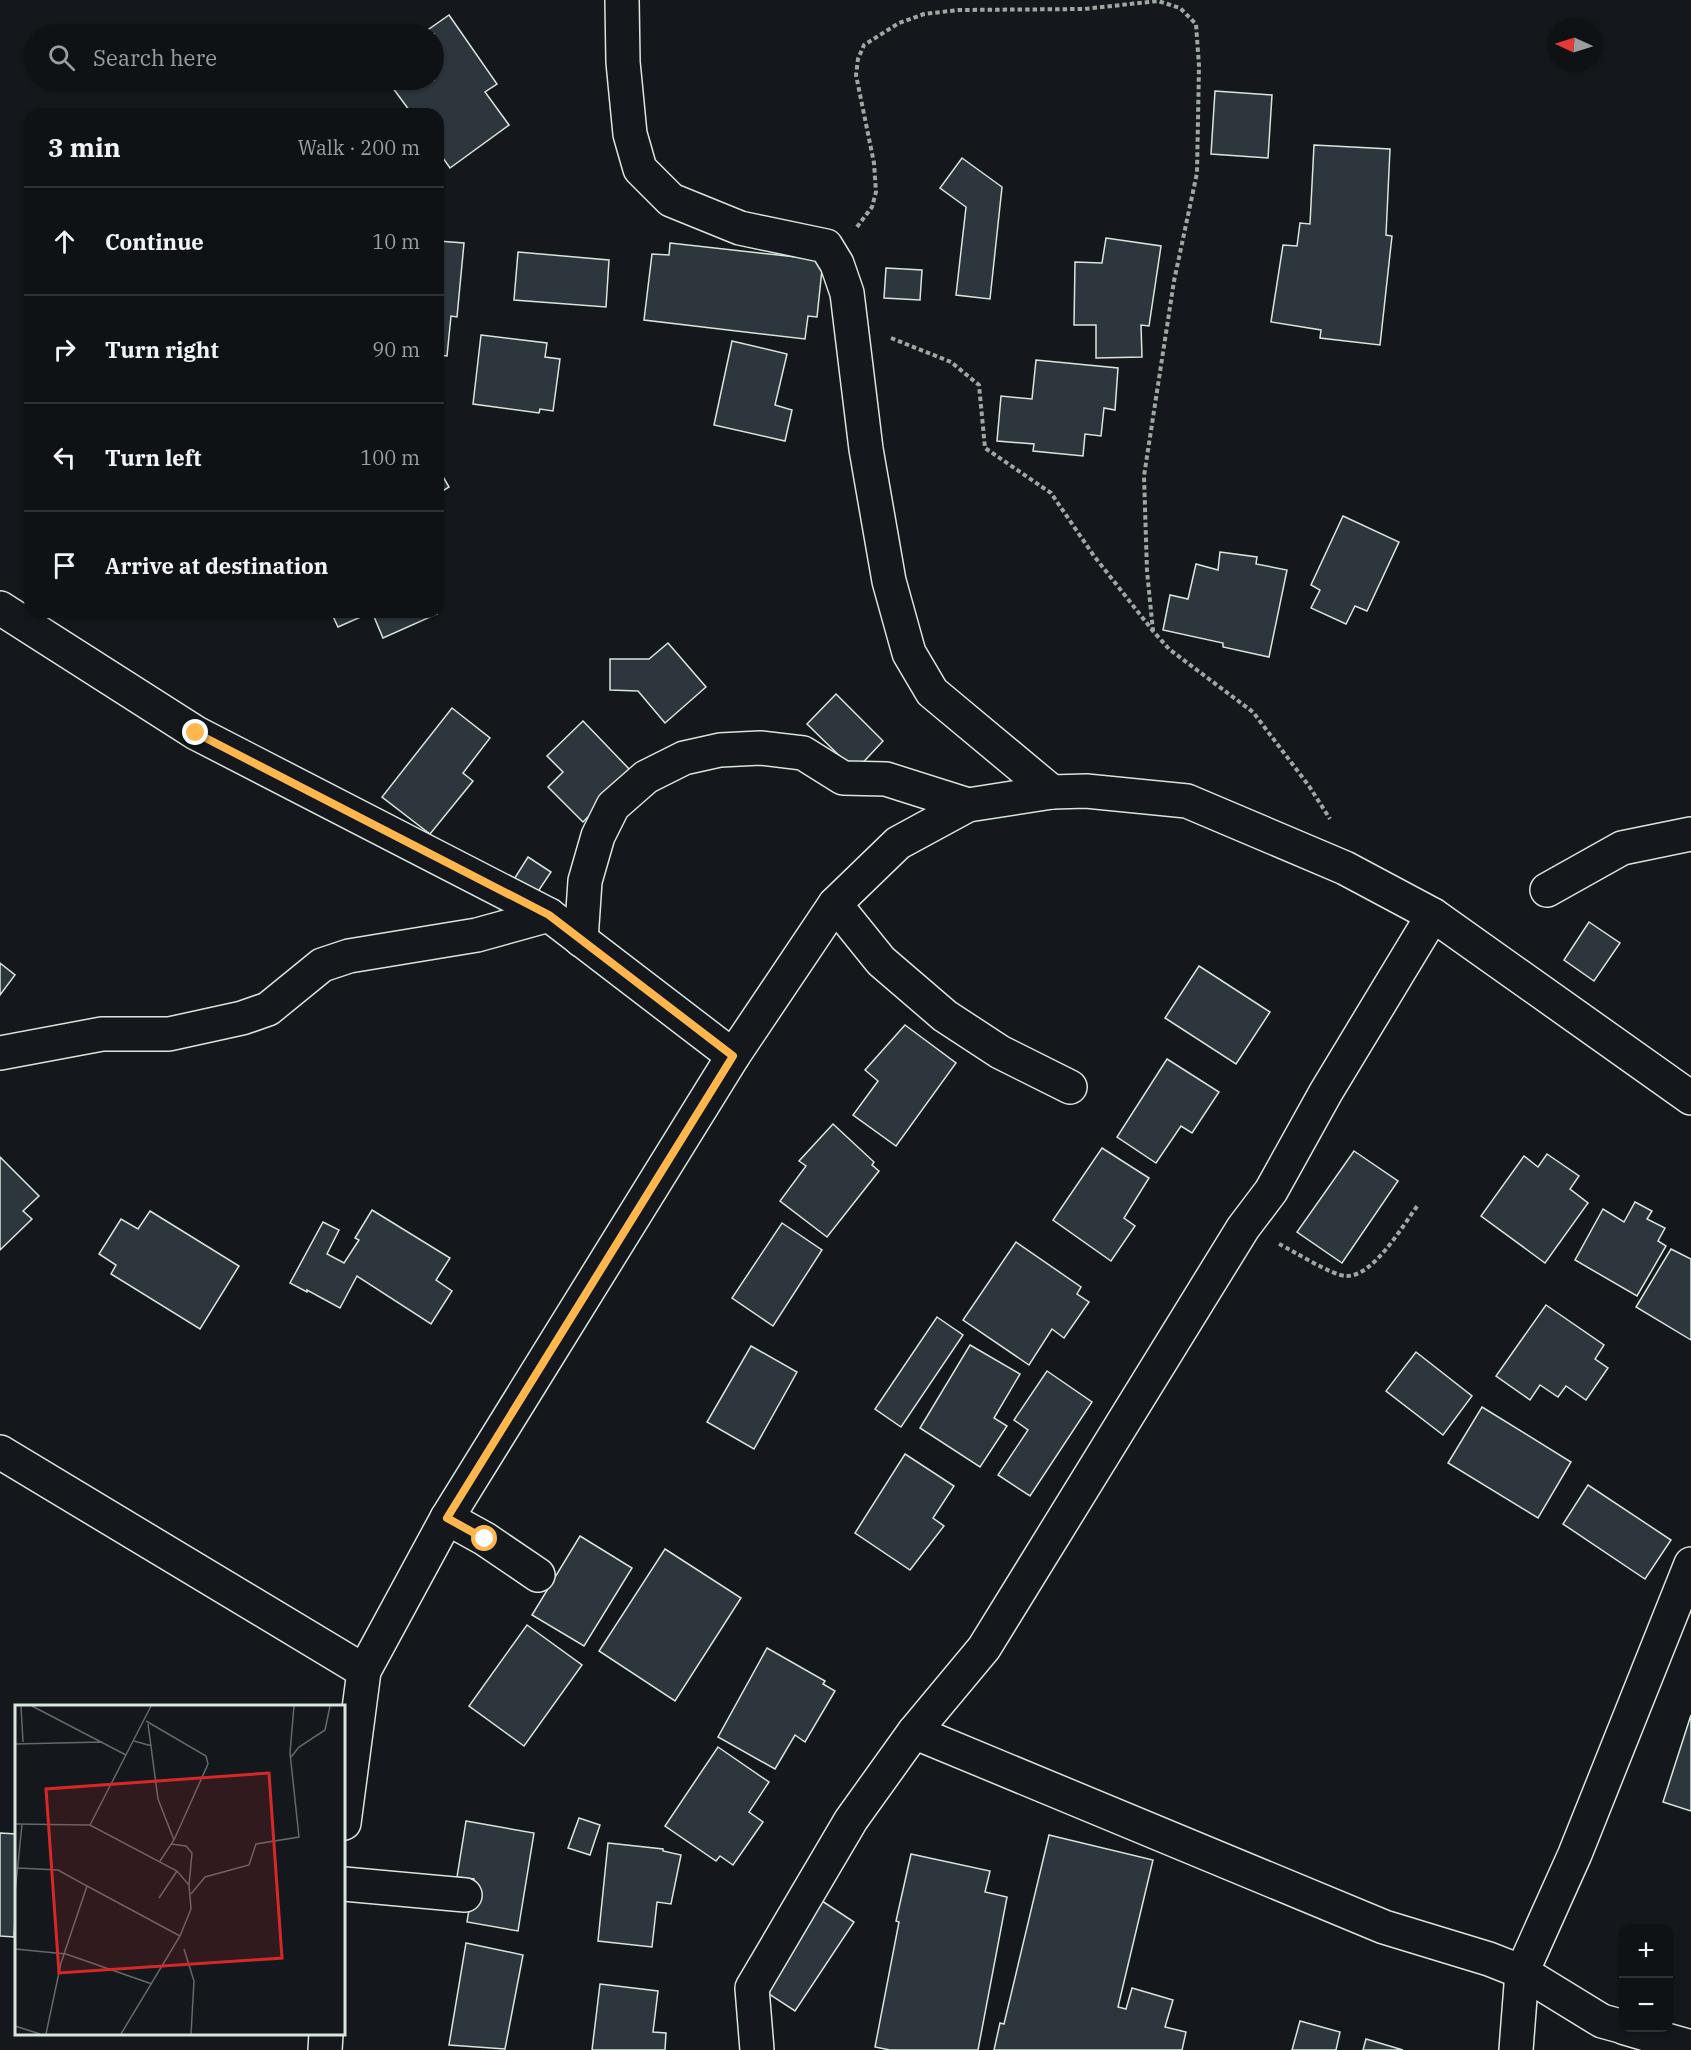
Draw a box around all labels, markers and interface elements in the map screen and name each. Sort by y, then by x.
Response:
north arrow [1547,18,1601,72]
search box [24,24,444,90]
icon: search [45,41,78,74]
text: Search here [93,43,217,72]
text: 3 min [48,130,121,164]
text: Walk · 200 m [298,134,420,161]
icon: ahead [48,225,81,258]
text: Continue [105,227,204,256]
text: 10 m [372,228,420,255]
icon: right [48,333,81,366]
text: Turn right [105,335,219,364]
text: 90 m [372,336,420,363]
icon: left [48,441,81,474]
text: Turn left [105,443,201,472]
text: 100 m [360,444,420,471]
icon: arrive [48,549,81,582]
text: Arrive at destination [105,551,328,580]
route end [182,719,208,745]
route start [471,1525,497,1551]
inset map [15,1705,345,2035]
map controls [1619,1924,1673,2032]
button: + [1619,1924,1673,1978]
button: − [1619,1978,1673,2032]

